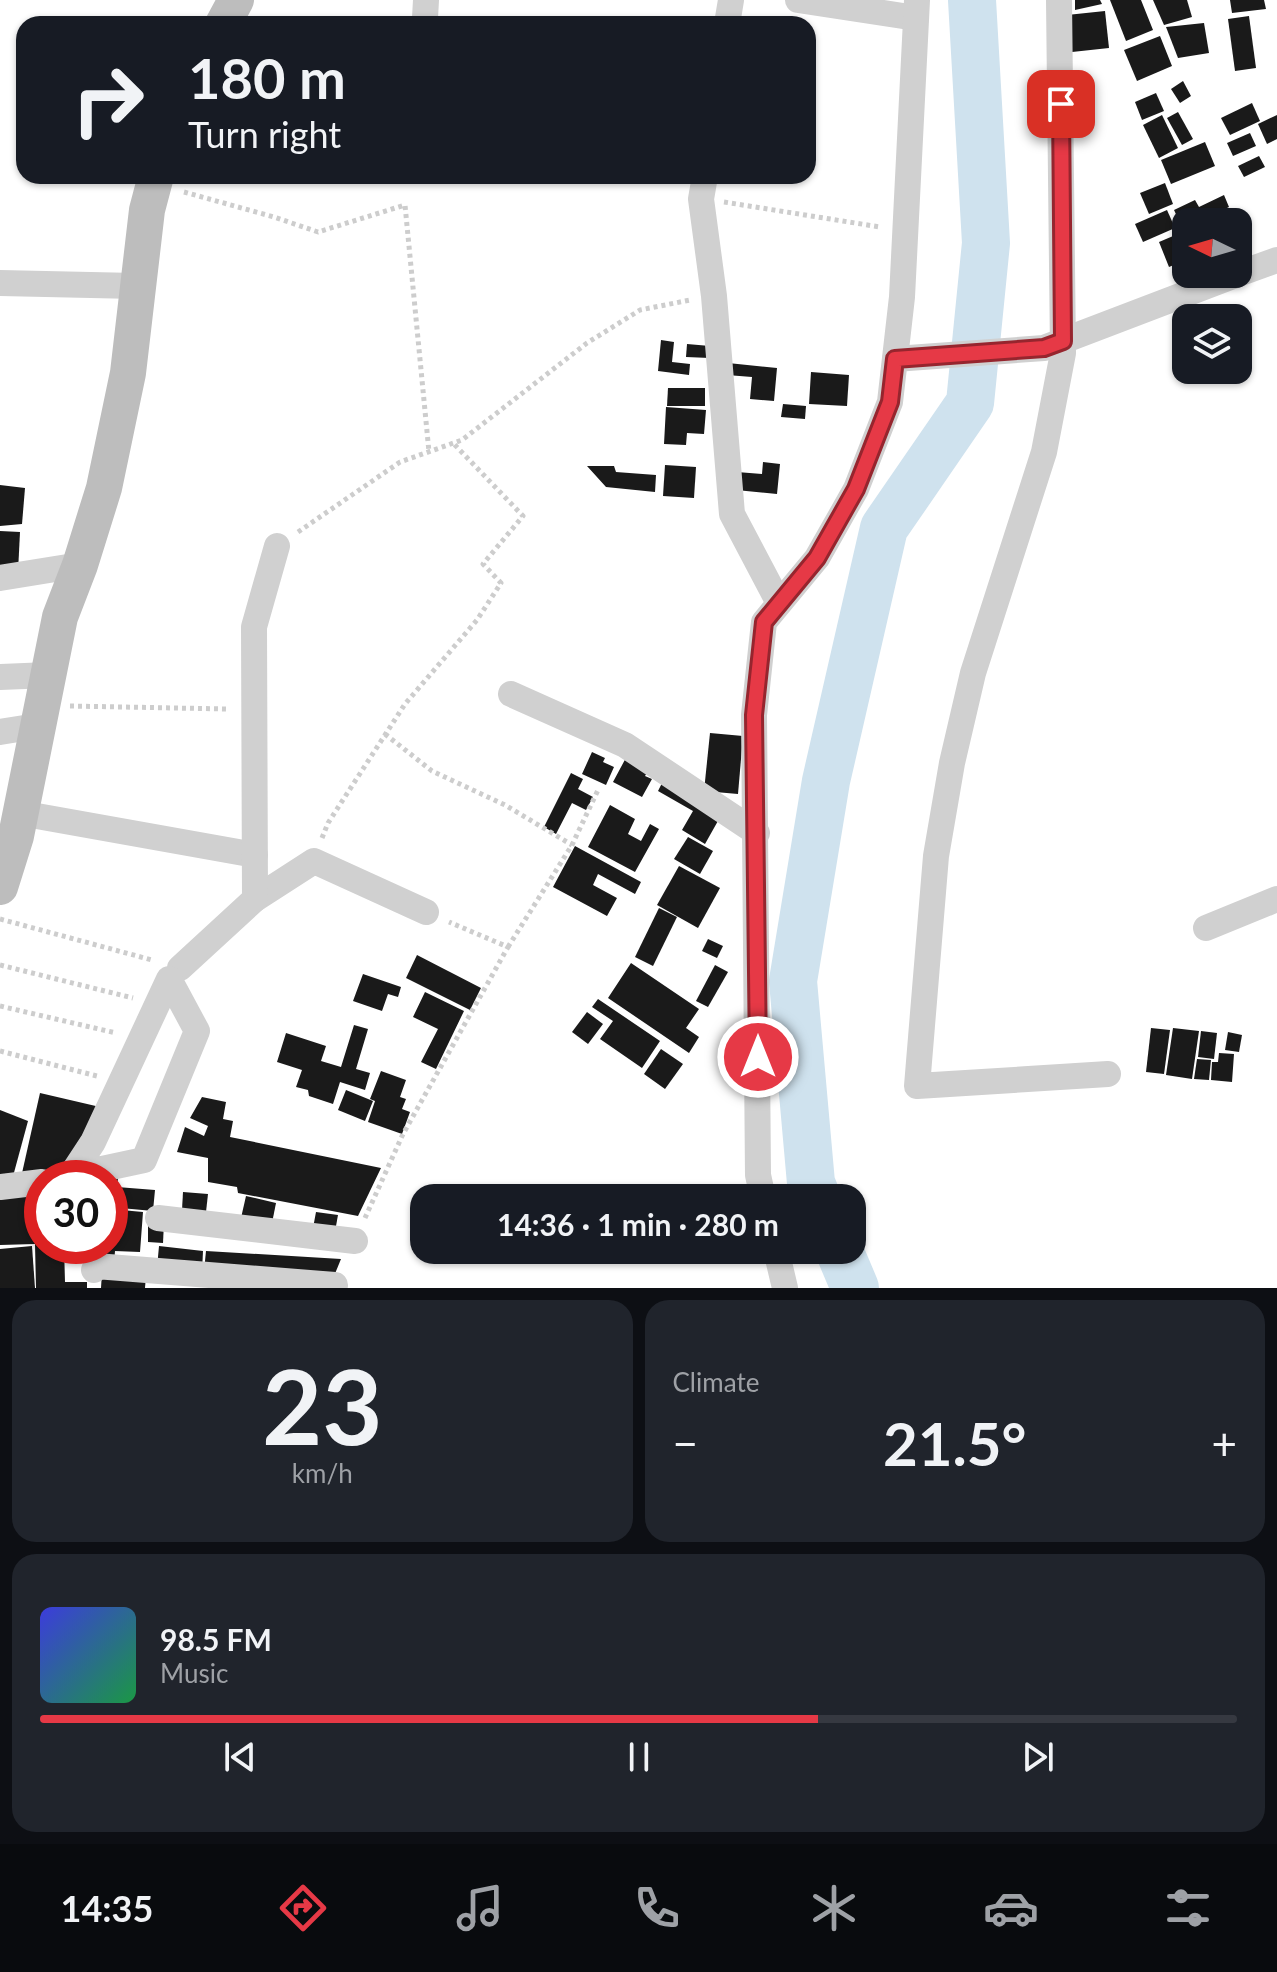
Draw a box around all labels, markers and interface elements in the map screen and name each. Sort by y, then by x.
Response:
text: 180 m [188,44,346,111]
icon: right [56,48,160,152]
pin [1027,70,1095,138]
icon: arrive [1039,82,1083,126]
text: Turn right [188,112,341,156]
north arrow [1172,208,1252,288]
map controls [1172,208,1252,384]
button: layers [1172,304,1252,384]
position arrow [716,1015,800,1099]
speed limit sign: 30 [24,1160,128,1264]
text: 14:36 · 1 min · 280 m [497,1206,779,1242]
text: 23 [262,1342,383,1467]
text: Climate [673,1366,759,1398]
text: 21.5° [883,1407,1027,1479]
text: − [673,1417,698,1469]
text: + [1211,1417,1237,1469]
text: km/h [292,1457,353,1489]
text: 98.5 FM [160,1621,272,1657]
text: Music [160,1657,228,1689]
icon: previous [218,1735,262,1779]
icon: pause [617,1735,661,1779]
icon: next [1016,1735,1060,1779]
icon: directions [275,1880,331,1936]
icon: music [452,1880,508,1936]
icon: phone [629,1880,685,1936]
icon: climate [806,1880,862,1936]
icon: car [983,1880,1039,1936]
icon: filters [1160,1880,1216,1936]
text: 14:35 [61,1886,153,1930]

